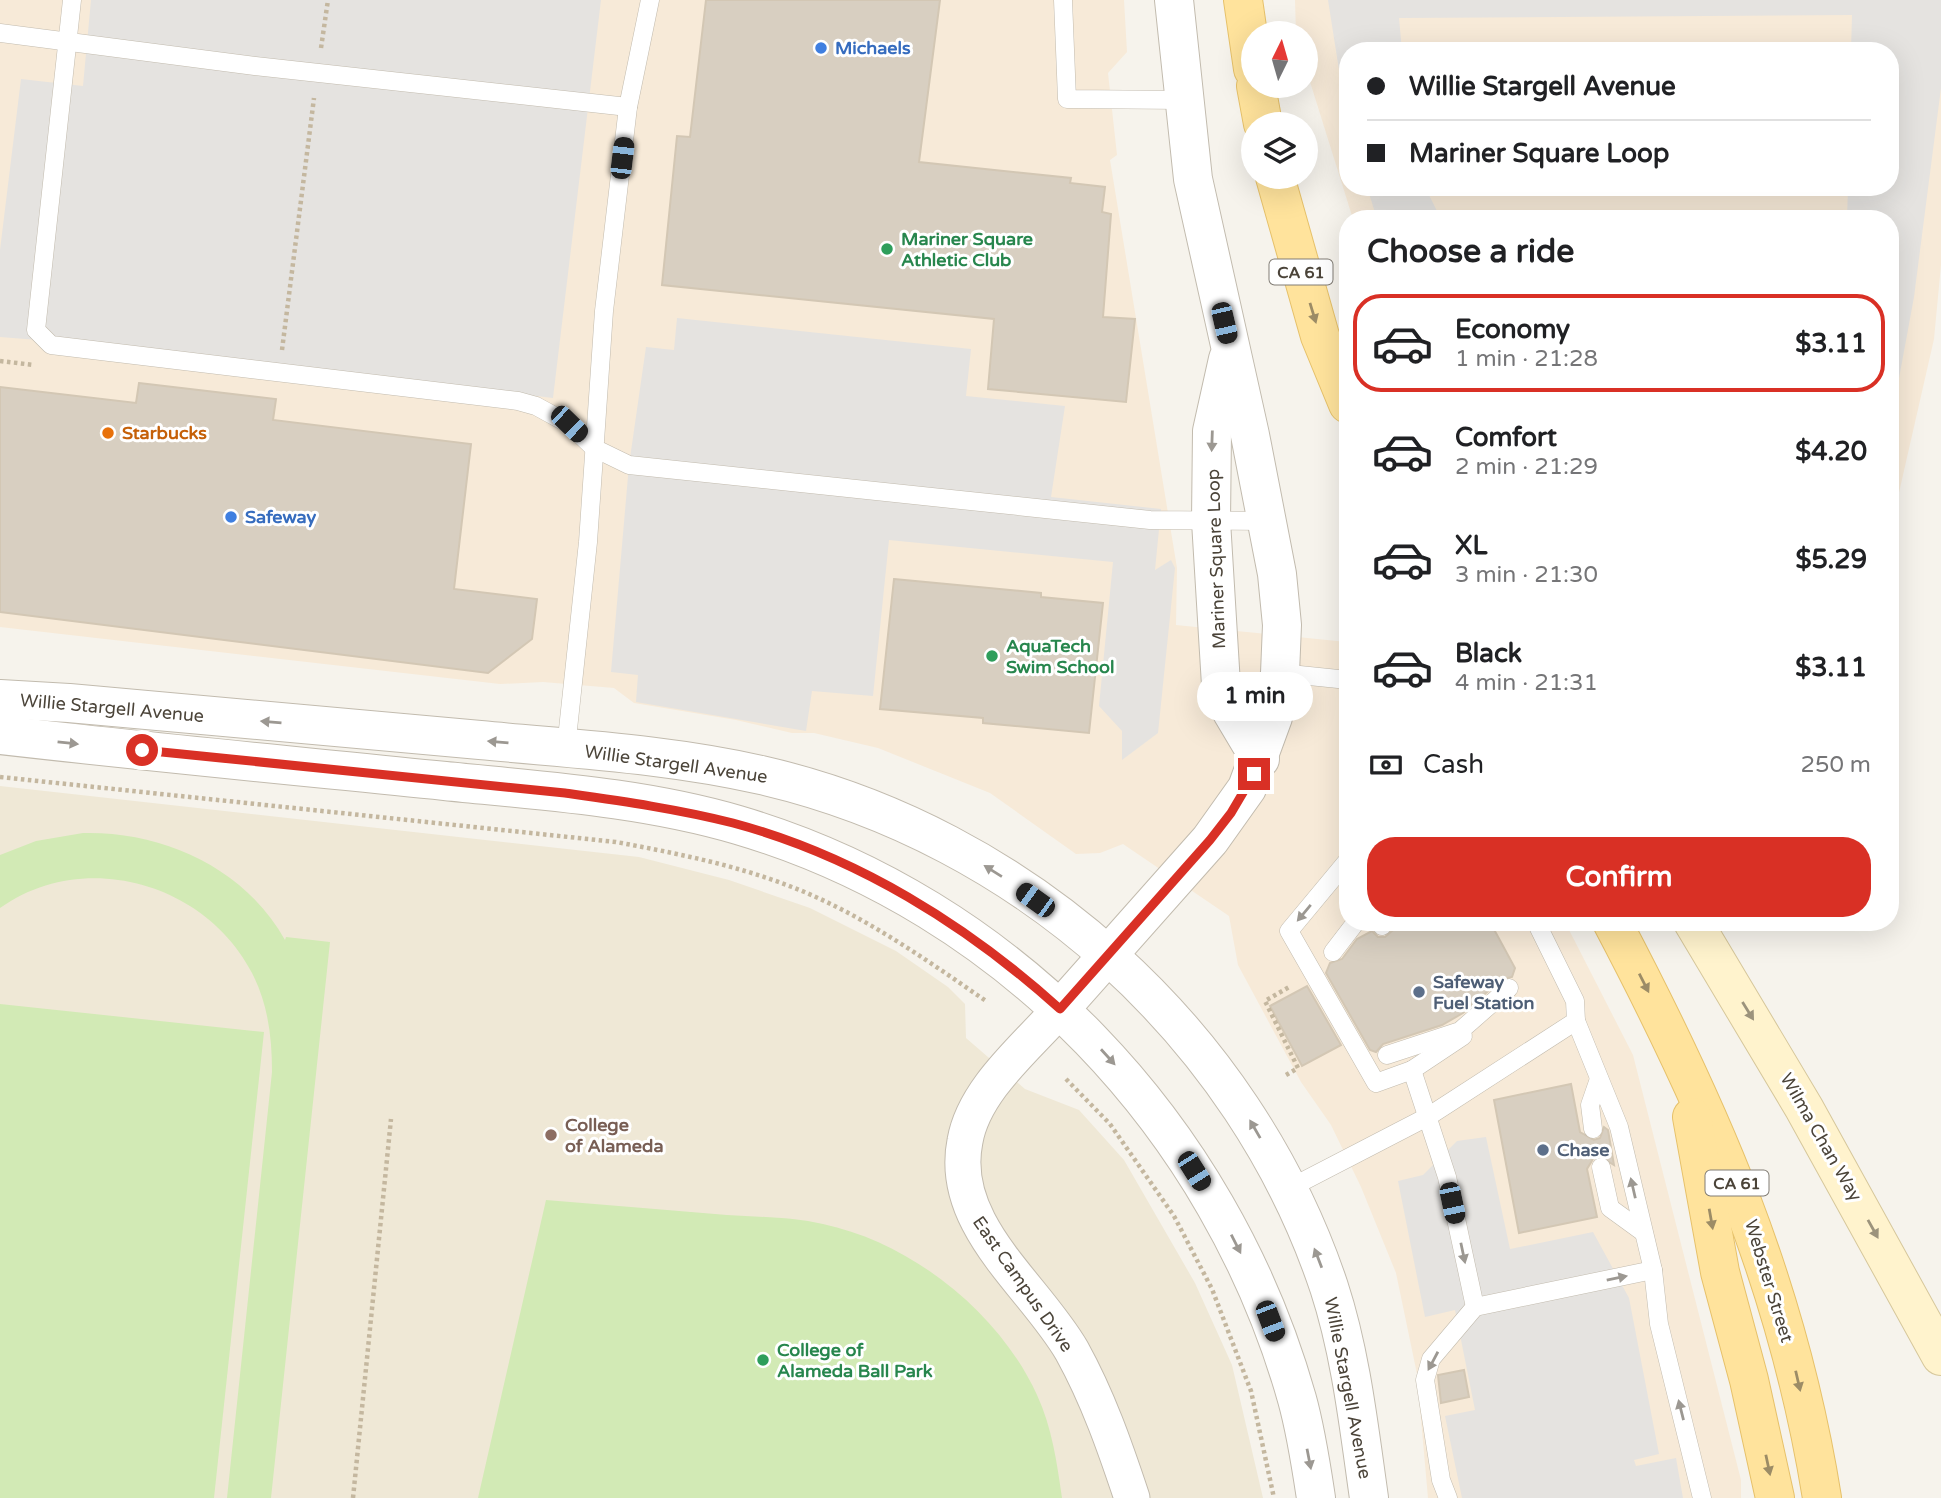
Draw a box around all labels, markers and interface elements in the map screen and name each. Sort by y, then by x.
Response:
north arrow [1241,21,1318,98]
map controls [1241,21,1318,189]
place label: Michaels [835,37,911,59]
marker: Michaels [813,40,829,56]
text: Willie Stargell Avenue [1409,71,1676,102]
button: layers [1241,112,1318,189]
car [610,136,635,180]
text: Mariner Square Loop [1409,138,1669,169]
place label: Mariner Square Athletic Club [901,228,1033,271]
text: Choose a ride [1367,233,1574,271]
marker: Mariner Square Athletic Club [879,241,895,257]
road number: CA 61 [1270,260,1332,284]
car [1210,300,1239,346]
one-way arrow [1308,303,1319,324]
icon: car [1371,312,1434,375]
text: Economy [1455,314,1570,345]
text: $3.11 [1795,328,1867,359]
text: 1 min · 21:28 [1455,345,1598,373]
car [547,402,592,446]
icon: car [1371,420,1434,483]
place label: Starbucks [122,422,207,444]
text: Comfort [1455,422,1557,453]
marker: Starbucks [100,425,116,441]
one-way arrow [1207,430,1218,452]
text: $4.20 [1795,436,1867,467]
text: 2 min · 21:29 [1455,453,1598,481]
street label: Mariner Square Loop [1202,469,1230,649]
place label: Safeway [245,506,317,528]
marker: Safeway [223,509,239,525]
icon: car [1371,528,1434,591]
text: XL [1455,530,1487,561]
text: $5.29 [1795,544,1867,575]
text: 3 min · 21:30 [1455,561,1598,589]
place label: AquaTech Swim School [1006,635,1114,678]
icon: car [1371,636,1434,699]
text: Black [1455,638,1522,669]
marker: AquaTech Swim School [984,648,1000,664]
text: $3.11 [1795,652,1867,683]
text: 4 min · 21:31 [1455,669,1598,697]
callout: 1 min [1196,672,1312,722]
text: 1 min [1224,682,1286,710]
street label: Willie Stargell Avenue [19,689,205,727]
one-way arrow [260,716,282,727]
route start [126,734,158,766]
one-way arrow [487,736,509,747]
one-way arrow [57,737,79,748]
street label: Willie Stargell Avenue [583,740,769,788]
icon: cash [1367,746,1405,784]
text: Cash [1423,749,1484,780]
text: 250 m [1801,751,1871,779]
route end [1238,758,1270,790]
button: Confirm [1367,837,1871,917]
one-way arrow [984,865,1003,878]
car [1012,879,1059,921]
one-way arrow [1296,904,1312,922]
place label: Safeway Fuel Station [1433,971,1534,1014]
one-way arrow [1638,973,1649,993]
marker: Safeway Fuel Station [1411,984,1427,1000]
one-way arrow [1741,1001,1754,1020]
one-way arrow [1100,1048,1116,1065]
street label: Wilma Chan Way [1775,1069,1867,1205]
place label: College of Alameda [565,1114,664,1157]
one-way arrow [1249,1119,1262,1138]
marker: College of Alameda [543,1127,559,1143]
place label: Chase [1557,1139,1609,1161]
marker: Chase [1535,1142,1551,1158]
car [1174,1148,1215,1194]
road number: CA 61 [1706,1170,1768,1196]
one-way arrow [1627,1177,1638,1199]
car [1438,1180,1467,1226]
one-way arrow [1706,1208,1717,1230]
street label: East Campus Drive [968,1212,1078,1356]
street label: Webster Street [1740,1217,1798,1345]
one-way arrow [1867,1220,1879,1239]
one-way arrow [1230,1235,1242,1255]
one-way arrow [1458,1242,1469,1264]
one-way arrow [1313,1248,1324,1269]
one-way arrow [1606,1272,1628,1283]
street label: Willie Stargell Avenue [1320,1295,1376,1481]
car [1253,1298,1288,1344]
place label: College of Alameda Ball Park [777,1339,933,1382]
one-way arrow [1427,1351,1439,1370]
marker: College of Alameda Ball Park [755,1352,771,1368]
one-way arrow [1793,1370,1804,1392]
one-way arrow [1675,1399,1686,1421]
one-way arrow [1304,1448,1315,1470]
one-way arrow [1763,1454,1774,1476]

